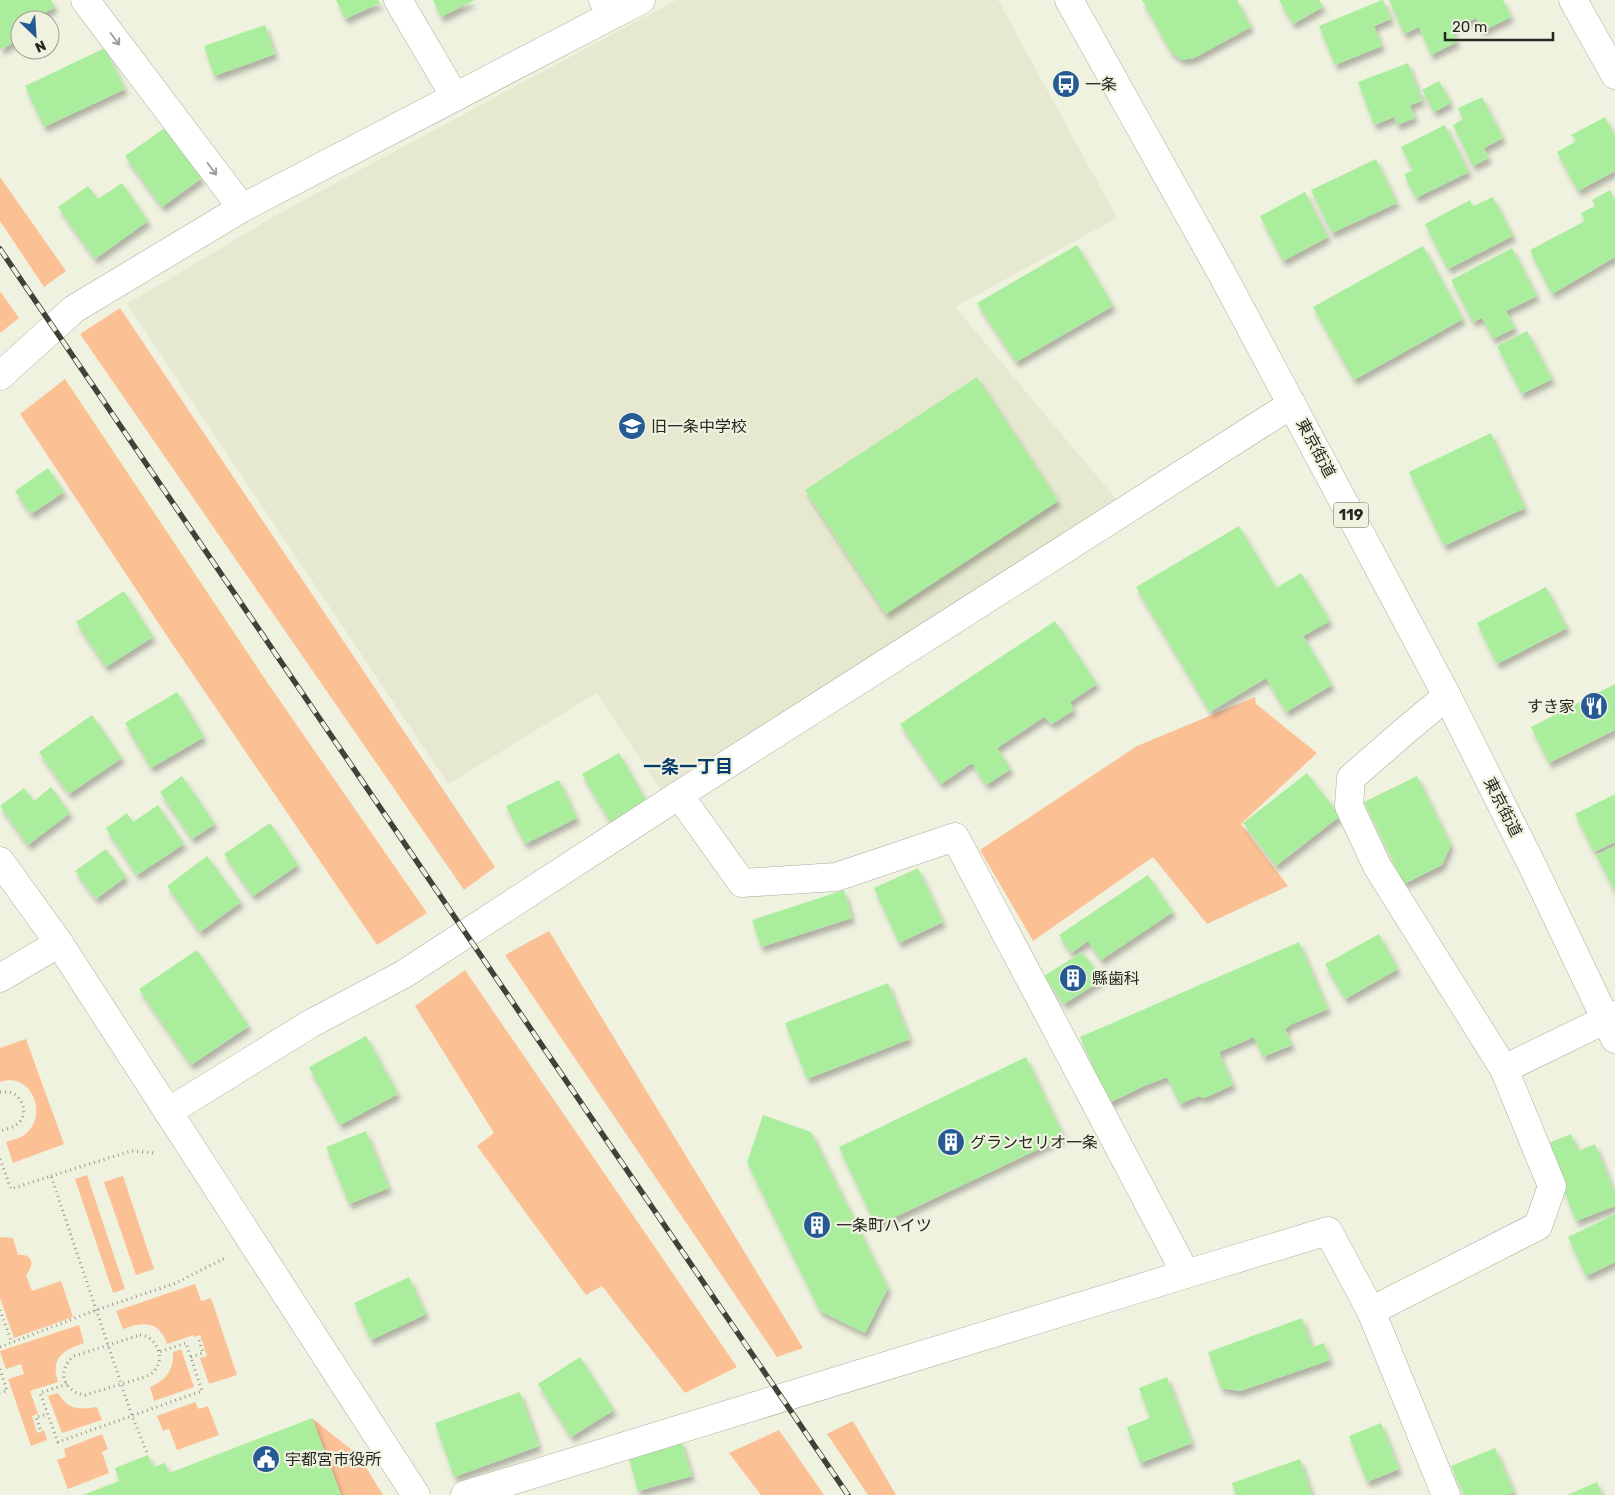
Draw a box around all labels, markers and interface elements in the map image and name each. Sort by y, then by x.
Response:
north arrow [10,10,60,60]
scale bar [1445,10,1552,42]
text: 20 m [1452,18,1487,36]
one-way arrow [109,32,120,45]
text: N [32,36,48,56]
bus stop icon: 一条 [1051,69,1081,99]
place label: 一条 [1085,75,1117,94]
one-way arrow [207,162,217,176]
school or university icon: 旧一条中学校 [617,411,647,441]
street label: 東京街道 [1293,415,1339,481]
place label: 旧一条中学校 [651,417,747,436]
road number: 119 [1334,502,1368,528]
restaurant icon: すき家 [1579,691,1609,721]
place label: すき家 [1527,697,1575,716]
district label: 一条一丁目 [643,756,733,778]
street label: 東京街道 [1480,774,1526,840]
building icon: 縣歯科 [1058,963,1088,993]
place label: 縣歯科 [1092,969,1140,988]
building icon: グランセリオ一条 [936,1127,966,1157]
place label: グランセリオ一条 [970,1133,1098,1152]
building icon: 一条町ハイツ [802,1210,832,1240]
place label: 一条町ハイツ [836,1216,932,1235]
public building icon: 宇都宮市役所 [251,1444,281,1474]
place label: 宇都宮市役所 [285,1450,381,1469]

